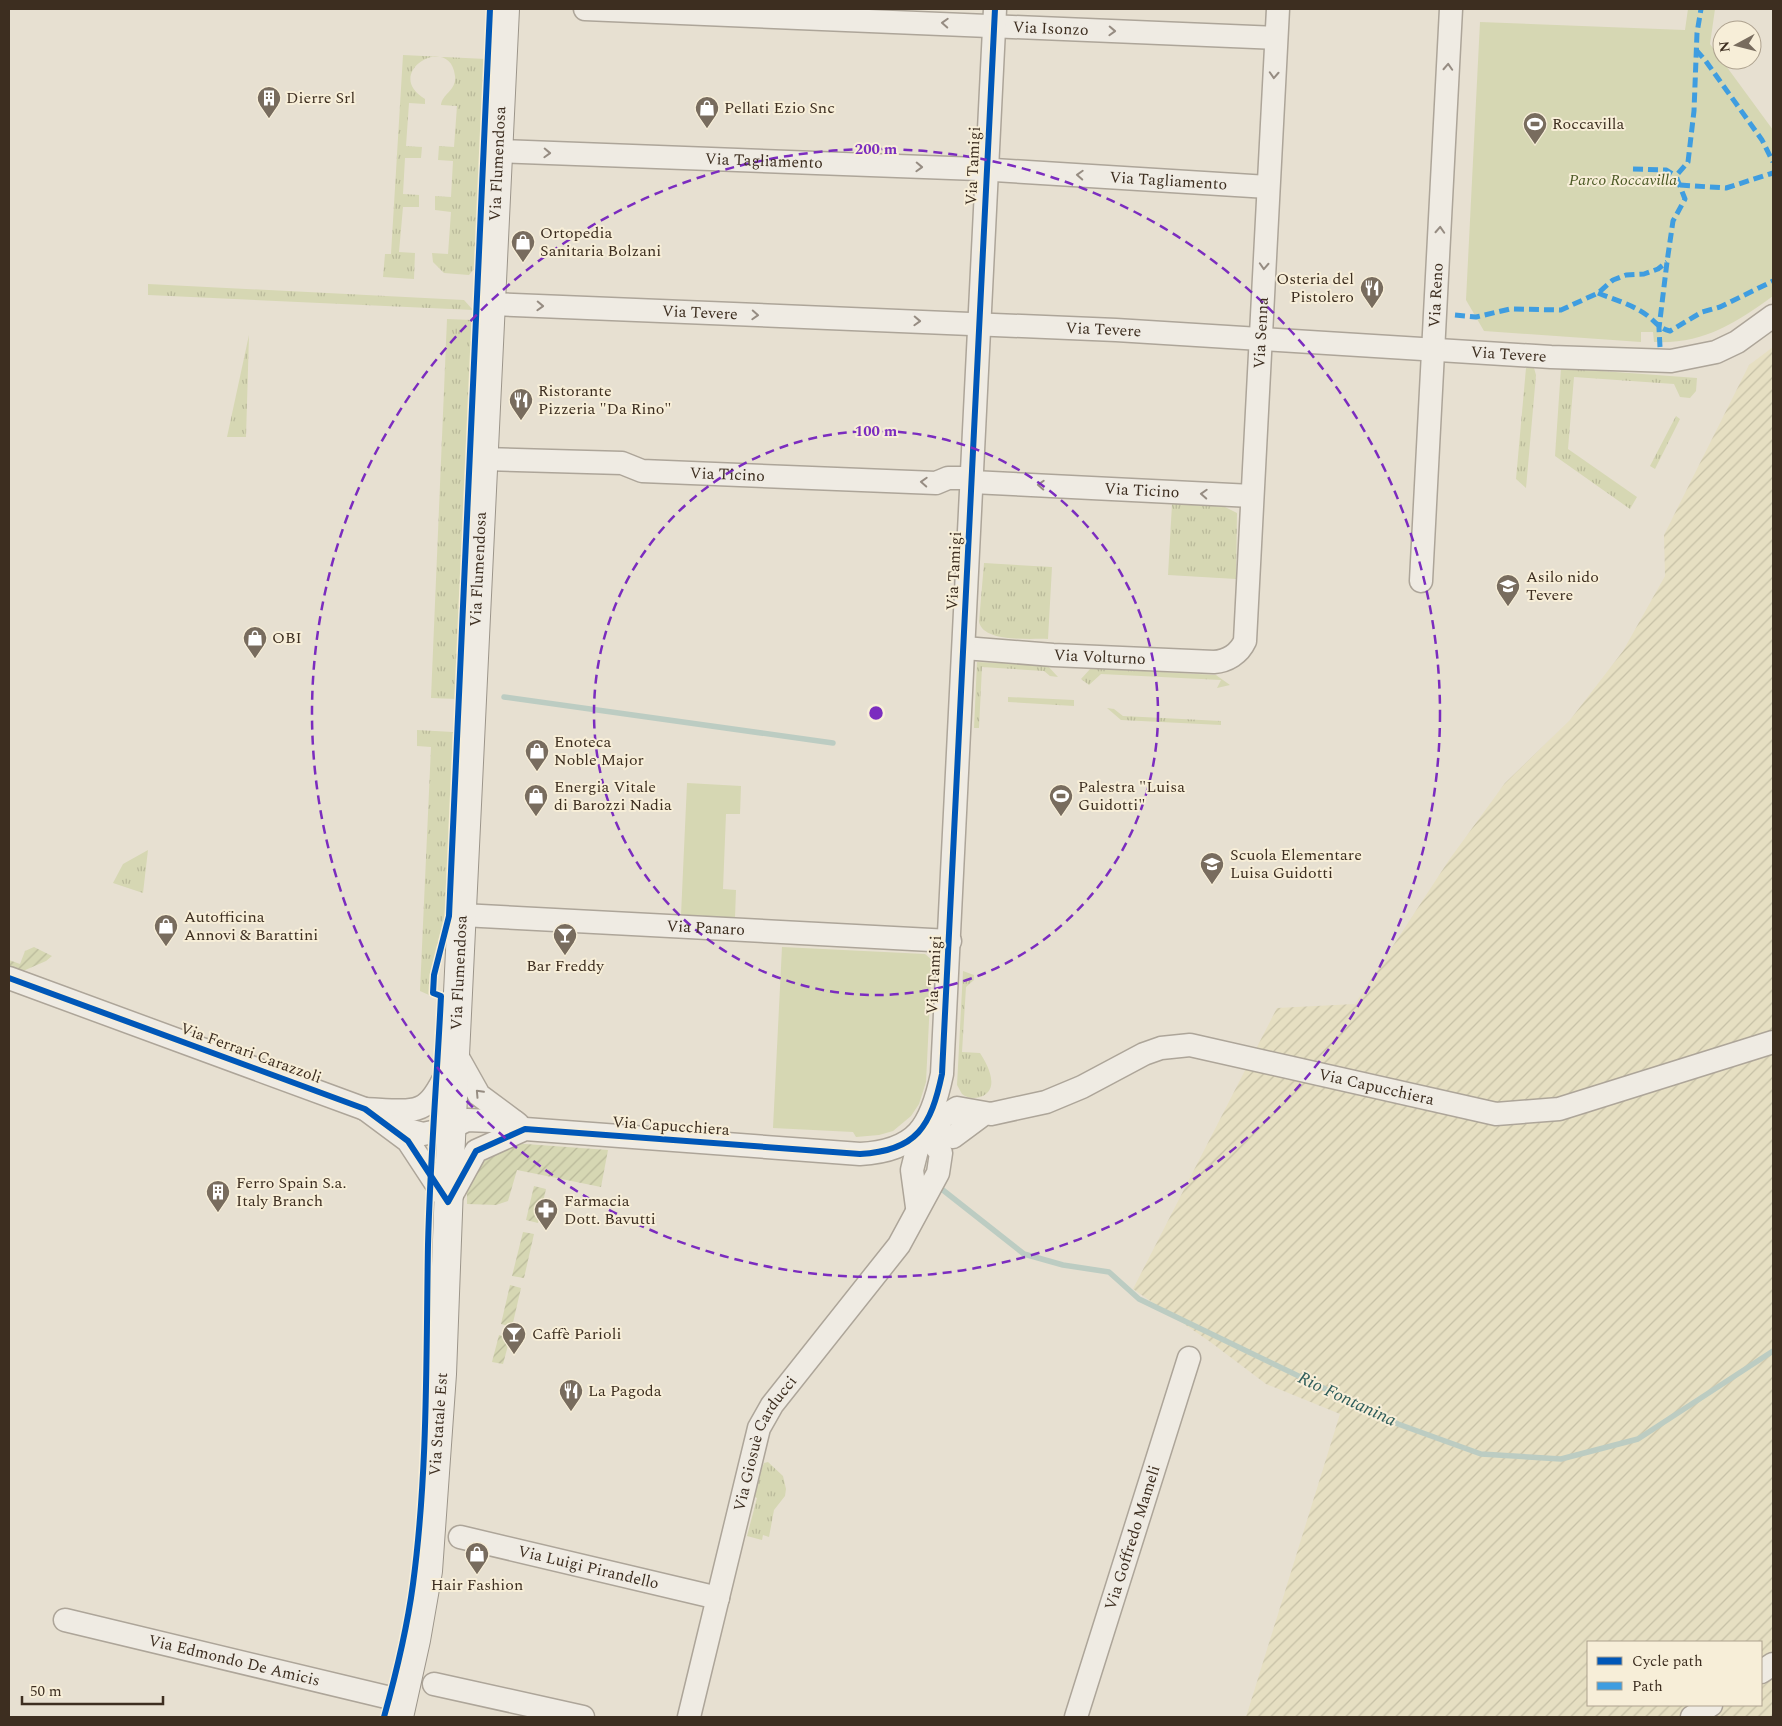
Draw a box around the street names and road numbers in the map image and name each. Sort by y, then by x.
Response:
street label: Via Isonzo [1012,15,1089,42]
street label: Via Flumendosa [483,105,512,222]
street label: Via Tamigi [959,126,987,206]
street label: Via Tagliamento [704,147,823,175]
street label: Via Tagliamento [1109,165,1228,196]
street label: Via Reno [1422,262,1450,328]
street label: Via Senna [1247,296,1275,369]
street label: Via Tevere [661,299,738,326]
street label: Via Tevere [1065,316,1142,344]
street label: Via Tevere [1470,340,1547,369]
street label: Via Ticino [689,461,765,488]
street label: Via Ticino [1104,477,1180,504]
street label: Via Flumendosa [463,511,493,627]
street label: Via Tamigi [940,531,968,611]
street label: Via Volturno [1053,643,1146,671]
street label: Via Panaro [666,914,745,942]
street label: Via Flumendosa [444,915,474,1031]
street label: Via Tamigi [920,935,948,1015]
street label: Via Ferrari Carazzoli [177,1016,325,1090]
street label: Via Capucchiera [1316,1062,1437,1112]
street label: Via Capucchiera [611,1110,731,1142]
street label: Via Statale Est [423,1371,454,1477]
street label: Via Giosuè Carducci [727,1371,803,1514]
street label: Via Goffredo Mameli [1098,1462,1167,1613]
street label: Via Luigi Pirandello [515,1539,661,1596]
street label: Via Edmondo De Amicis [146,1628,323,1693]

